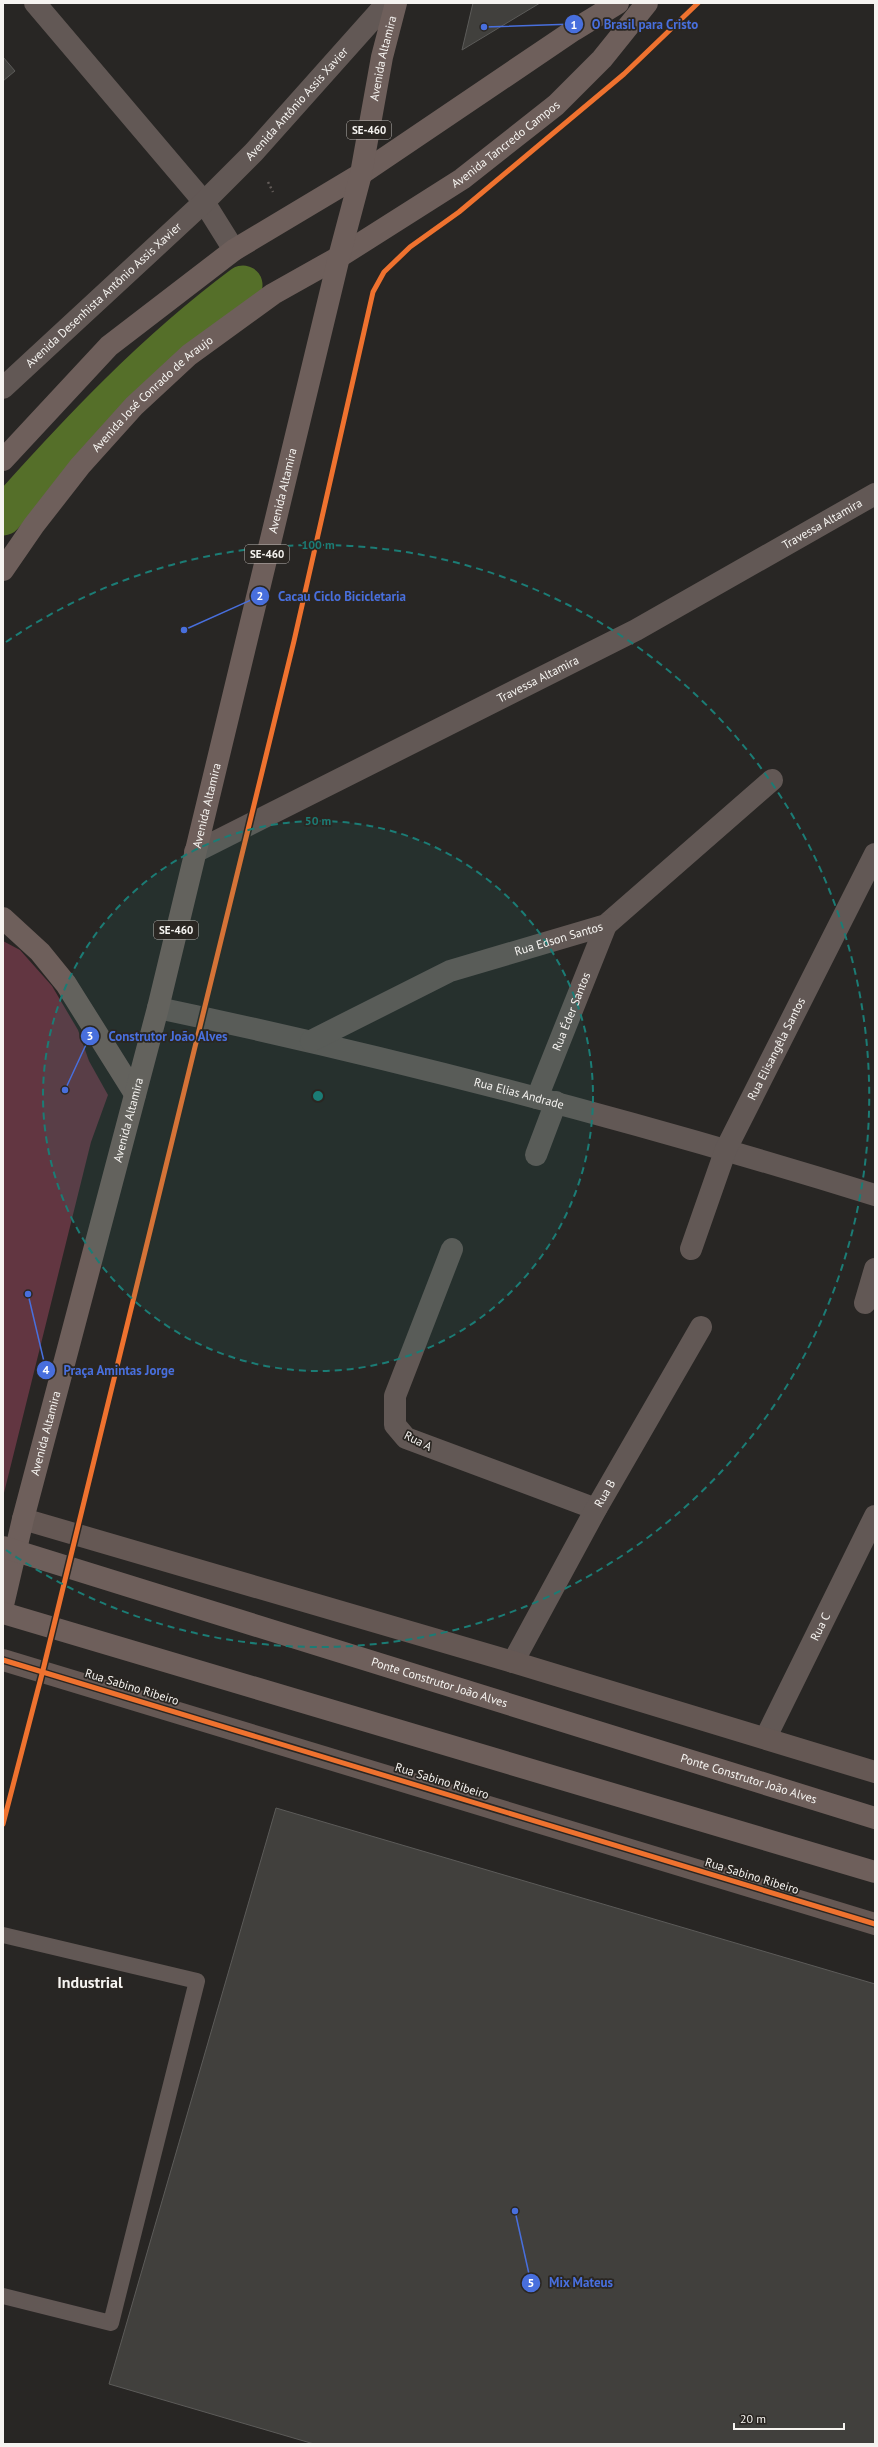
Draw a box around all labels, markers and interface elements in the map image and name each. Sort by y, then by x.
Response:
callout: O Brasil para Cristo [564,12,706,37]
street label: Avenida Altamira [366,14,399,102]
text: O Brasil para Cristo [592,16,698,33]
text: 1 [571,17,577,32]
street label: Avenida Antônio Assis Xavier [242,44,351,163]
street label: Avenida Tancredo Campos [448,97,563,191]
road number: SE-460 [347,121,391,139]
street label: Avenida Desenhista Antônio Assis Xavier [22,219,184,370]
street label: Avenida José Conrado de Araujo [88,332,216,455]
street label: Avenida Altamira [265,446,300,535]
street label: Travessa Altamira [779,495,865,552]
text: 100 m [301,537,335,552]
road number: SE-460 [245,545,289,563]
callout: Cacau Ciclo Bicicletaria [250,584,414,609]
text: 2 [257,588,263,603]
text: Cacau Ciclo Bicicletaria [278,588,406,605]
street label: Travessa Altamira [494,652,581,706]
street label: Avenida Altamira [189,761,224,850]
text: 50 m [305,813,331,828]
street label: Rua Edson Santos [513,918,604,959]
road number: SE-460 [154,921,198,939]
street label: Rua Éder Santos [549,970,593,1053]
street label: Rua Elisangêla Santos [744,995,808,1103]
callout: Construtor João Alves [80,1024,236,1049]
text: 3 [87,1028,93,1043]
text: Construtor João Alves [108,1028,228,1045]
street label: Rua Elias Andrade [473,1074,566,1112]
street label: Avenida Altamira [110,1076,146,1164]
centre of rings [311,1089,325,1103]
callout: Praça Amintas Jorge [36,1358,183,1383]
text: 4 [43,1362,50,1377]
text: Praça Amintas Jorge [63,1362,175,1379]
street label: Avenida Altamira [27,1389,64,1477]
street label: Rua A [402,1427,435,1454]
street label: Rua B [591,1477,618,1510]
street label: Rua C [807,1610,833,1643]
street label: Ponte Construtor João Alves [370,1654,510,1710]
street label: Rua Sabino Ribeiro [83,1665,181,1708]
street label: Ponte Construtor João Alves [679,1750,819,1807]
street label: Rua Sabino Ribeiro [393,1759,491,1802]
street label: Rua Sabino Ribeiro [703,1854,801,1897]
district label: Industrial [57,1972,123,1992]
callout: Mix Mateus [521,2270,621,2295]
text: Mix Mateus [549,2274,614,2291]
text: 5 [528,2275,534,2290]
scale bar [734,2405,844,2431]
text: 20 m [740,2411,766,2426]

